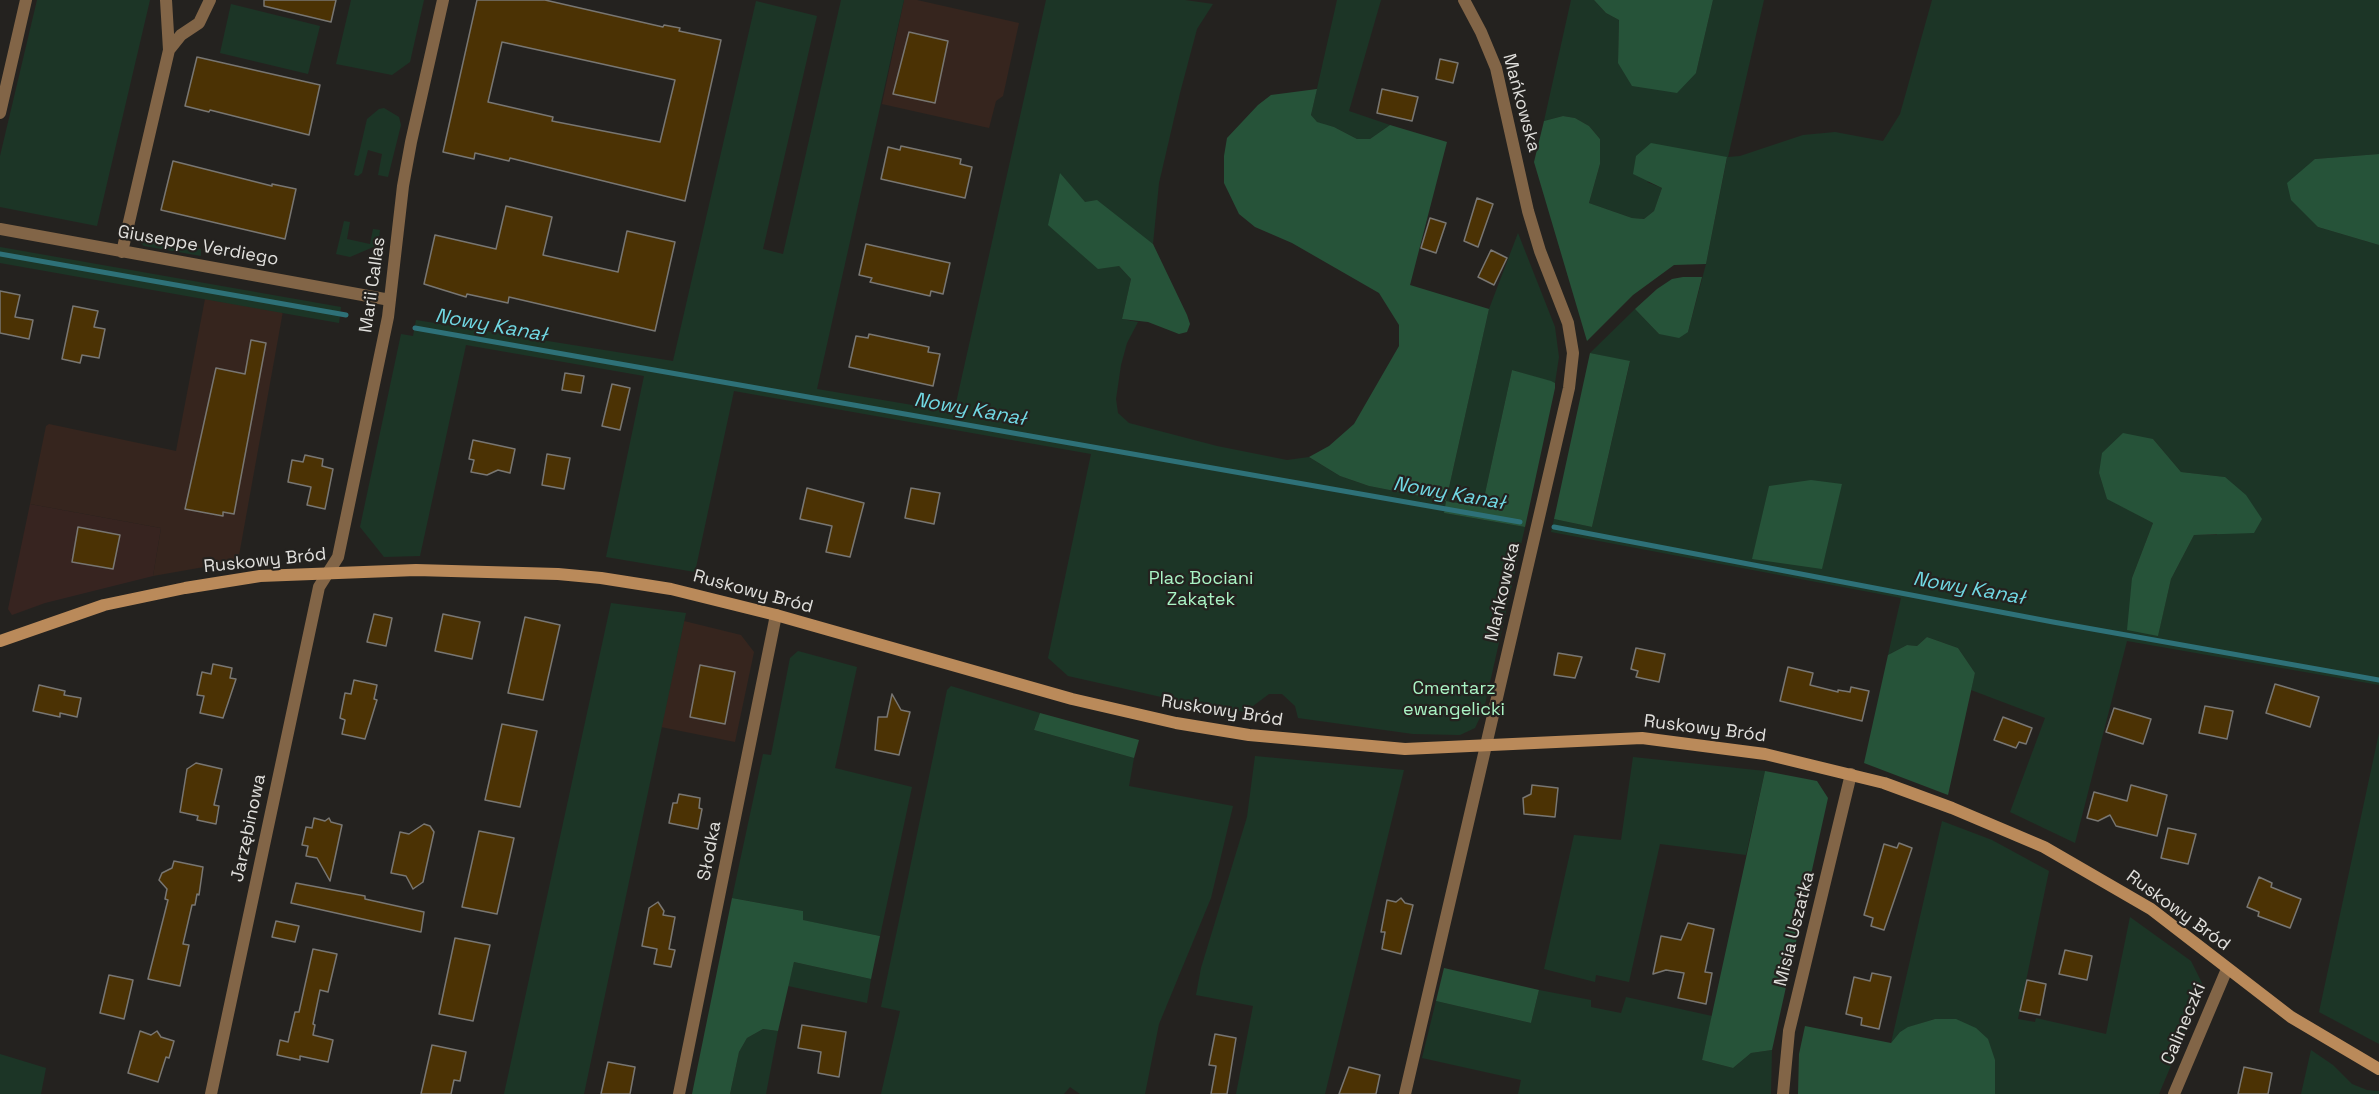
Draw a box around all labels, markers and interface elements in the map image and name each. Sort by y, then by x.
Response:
street label: Mańkowska [1498,52,1544,154]
street label: Giuseppe Verdiego [116,221,280,271]
street label: Marii Callas [356,236,390,334]
water label: Nowy Kanał [433,304,549,348]
water label: Nowy Kanał [912,388,1028,432]
water label: Nowy Kanał [1391,472,1507,516]
street label: Mańkowska [1481,540,1525,644]
street label: Ruskowy Bród [203,544,327,578]
street label: Ruskowy Bród [691,566,815,618]
water label: Nowy Kanał [1911,567,2027,611]
park label: Plac Bociani Zakątek [1149,568,1253,610]
park label: Cmentarz ewangelicki [1403,678,1505,720]
street label: Ruskowy Bród [1159,691,1285,731]
street label: Ruskowy Bród [1643,711,1767,747]
street label: Jarzębinowa [227,772,271,884]
street label: Słodka [694,819,726,883]
street label: Ruskowy Bród [2122,866,2234,956]
street label: Misia Uszatka [1770,869,1820,989]
street label: Calineczki [2157,980,2211,1068]

